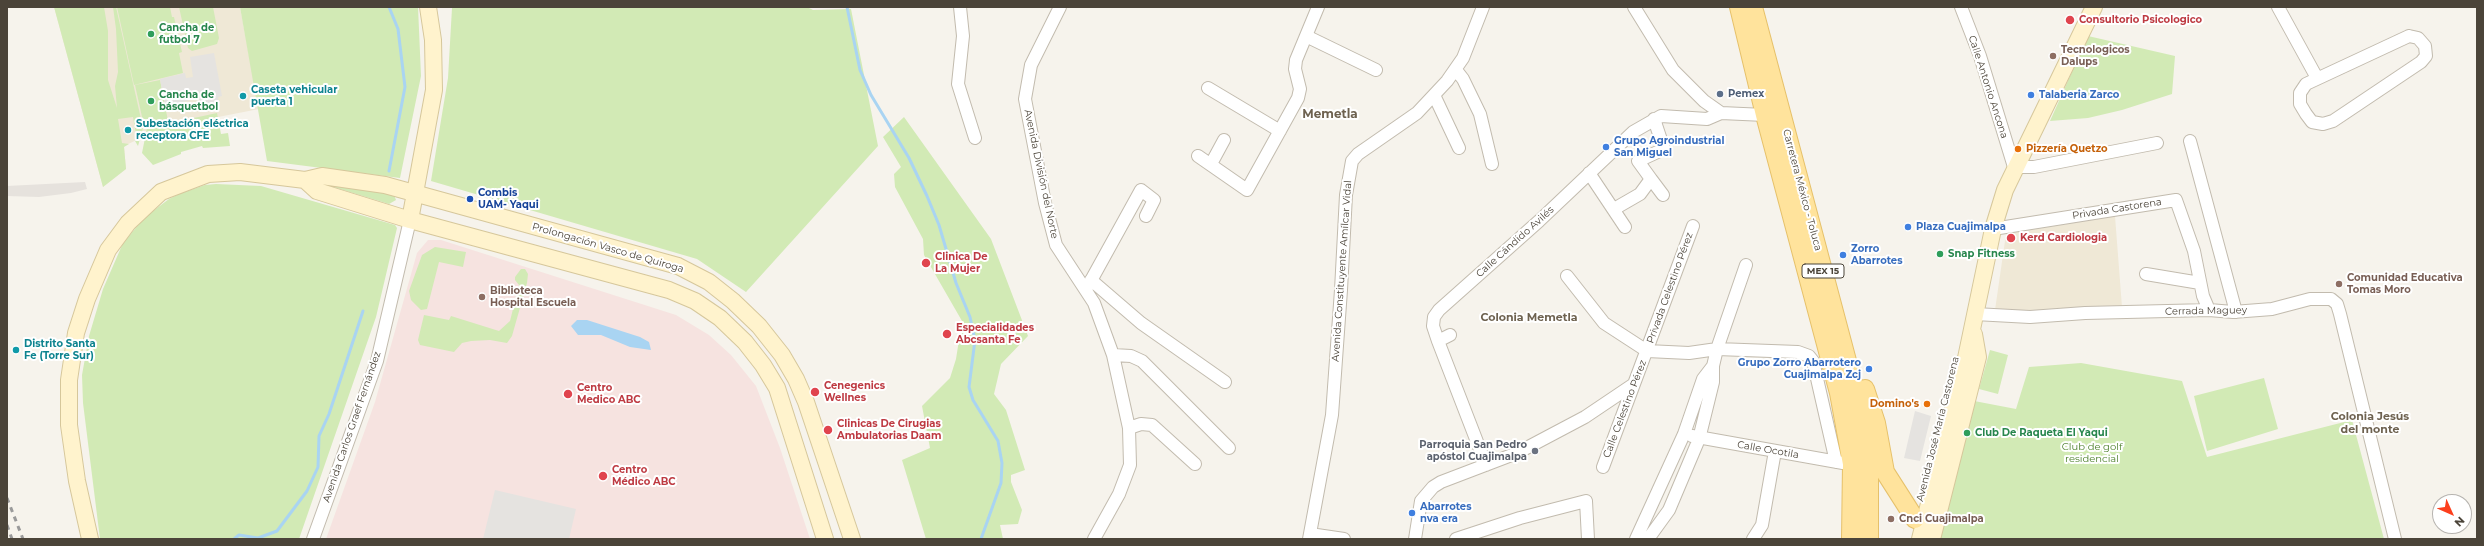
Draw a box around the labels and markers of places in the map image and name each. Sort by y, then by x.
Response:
marker: Consultorio Psicologico [2064,14,2076,26]
place label: Consultorio Psicologico [2079,14,2202,26]
place label: Cancha de futbol 7 [159,22,214,46]
marker: Cancha de futbol 7 [146,29,156,39]
place label: Tecnologicos Dalups [2061,44,2130,68]
marker: Tecnologicos Dalups [2048,51,2058,61]
place label: Caseta vehicular puerta 1 [251,84,337,108]
place label: Pemex [1728,88,1764,100]
place label: Cancha de básquetbol [159,89,218,112]
marker: Pemex [1715,89,1725,99]
place label: Talaberia Zarco [2039,89,2119,101]
marker: Talaberia Zarco [2026,90,2036,100]
marker: Caseta vehicular puerta 1 [238,91,248,101]
marker: Cancha de básquetbol [146,96,156,106]
place label: Subestación eléctrica receptora CFE [136,118,249,142]
marker: Subestación eléctrica receptora CFE [123,125,133,135]
place label: Grupo Agroindustrial San Miguel [1614,135,1724,158]
marker: Grupo Agroindustrial San Miguel [1601,142,1611,152]
place label: Pizzería Quetzo [2026,143,2108,155]
marker: Pizzería Quetzo [2013,144,2023,154]
place label: Combis UAM- Yaqui [478,187,539,210]
marker: Combis UAM- Yaqui [465,194,475,204]
place label: Plaza Cuajimalpa [1916,221,2006,233]
marker: Plaza Cuajimalpa [1903,222,1913,232]
marker: Kerd Cardiologia [2005,232,2017,244]
place label: Kerd Cardiologia [2020,232,2107,244]
place label: Zorro Abarrotes [1851,243,1902,266]
place label: Snap Fitness [1948,248,2015,260]
marker: Snap Fitness [1935,249,1945,259]
marker: Zorro Abarrotes [1838,250,1848,260]
place label: Clinica De La Mujer [935,251,988,274]
marker: Clinica De La Mujer [920,257,932,269]
place label: Comunidad Educativa Tomas Moro [2347,272,2463,296]
marker: Comunidad Educativa Tomas Moro [2334,279,2344,289]
place label: Biblioteca Hospital Escuela [490,285,576,308]
marker: Biblioteca Hospital Escuela [477,292,487,302]
place label: Especialidades Abcsanta Fe [956,322,1034,346]
marker: Especialidades Abcsanta Fe [941,328,953,340]
place label: Distrito Santa Fe (Torre Sur) [24,338,96,362]
marker: Distrito Santa Fe (Torre Sur) [11,345,21,355]
place label: Grupo Zorro Abarrotero Cuajimalpa Zcj [1738,357,1861,380]
marker: Grupo Zorro Abarrotero Cuajimalpa Zcj [1864,364,1874,374]
place label: Cenegenics Wellnes [824,380,885,404]
place label: Centro Medico ABC [577,382,641,406]
marker: Cenegenics Wellnes [809,386,821,398]
marker: Centro Medico ABC [562,388,574,400]
place label: Domino's [1870,398,1919,410]
marker: Domino's [1922,399,1932,409]
place label: Clinicas De Cirugias Ambulatorias Daam [837,418,942,442]
marker: Clinicas De Cirugias Ambulatorias Daam [822,424,834,436]
place label: Club De Raqueta El Yaqui [1975,427,2108,439]
marker: Club De Raqueta El Yaqui [1962,428,1972,438]
place label: Parroquia San Pedro apóstol Cuajimalpa [1419,439,1527,462]
marker: Parroquia San Pedro apóstol Cuajimalpa [1530,446,1540,456]
place label: Centro Médico ABC [612,464,676,488]
marker: Centro Médico ABC [597,470,609,482]
place label: Abarrotes nva era [1420,501,1471,524]
marker: Abarrotes nva era [1407,508,1417,518]
place label: Cnci Cuajimalpa [1899,513,1984,525]
marker: Cnci Cuajimalpa [1886,514,1896,524]

